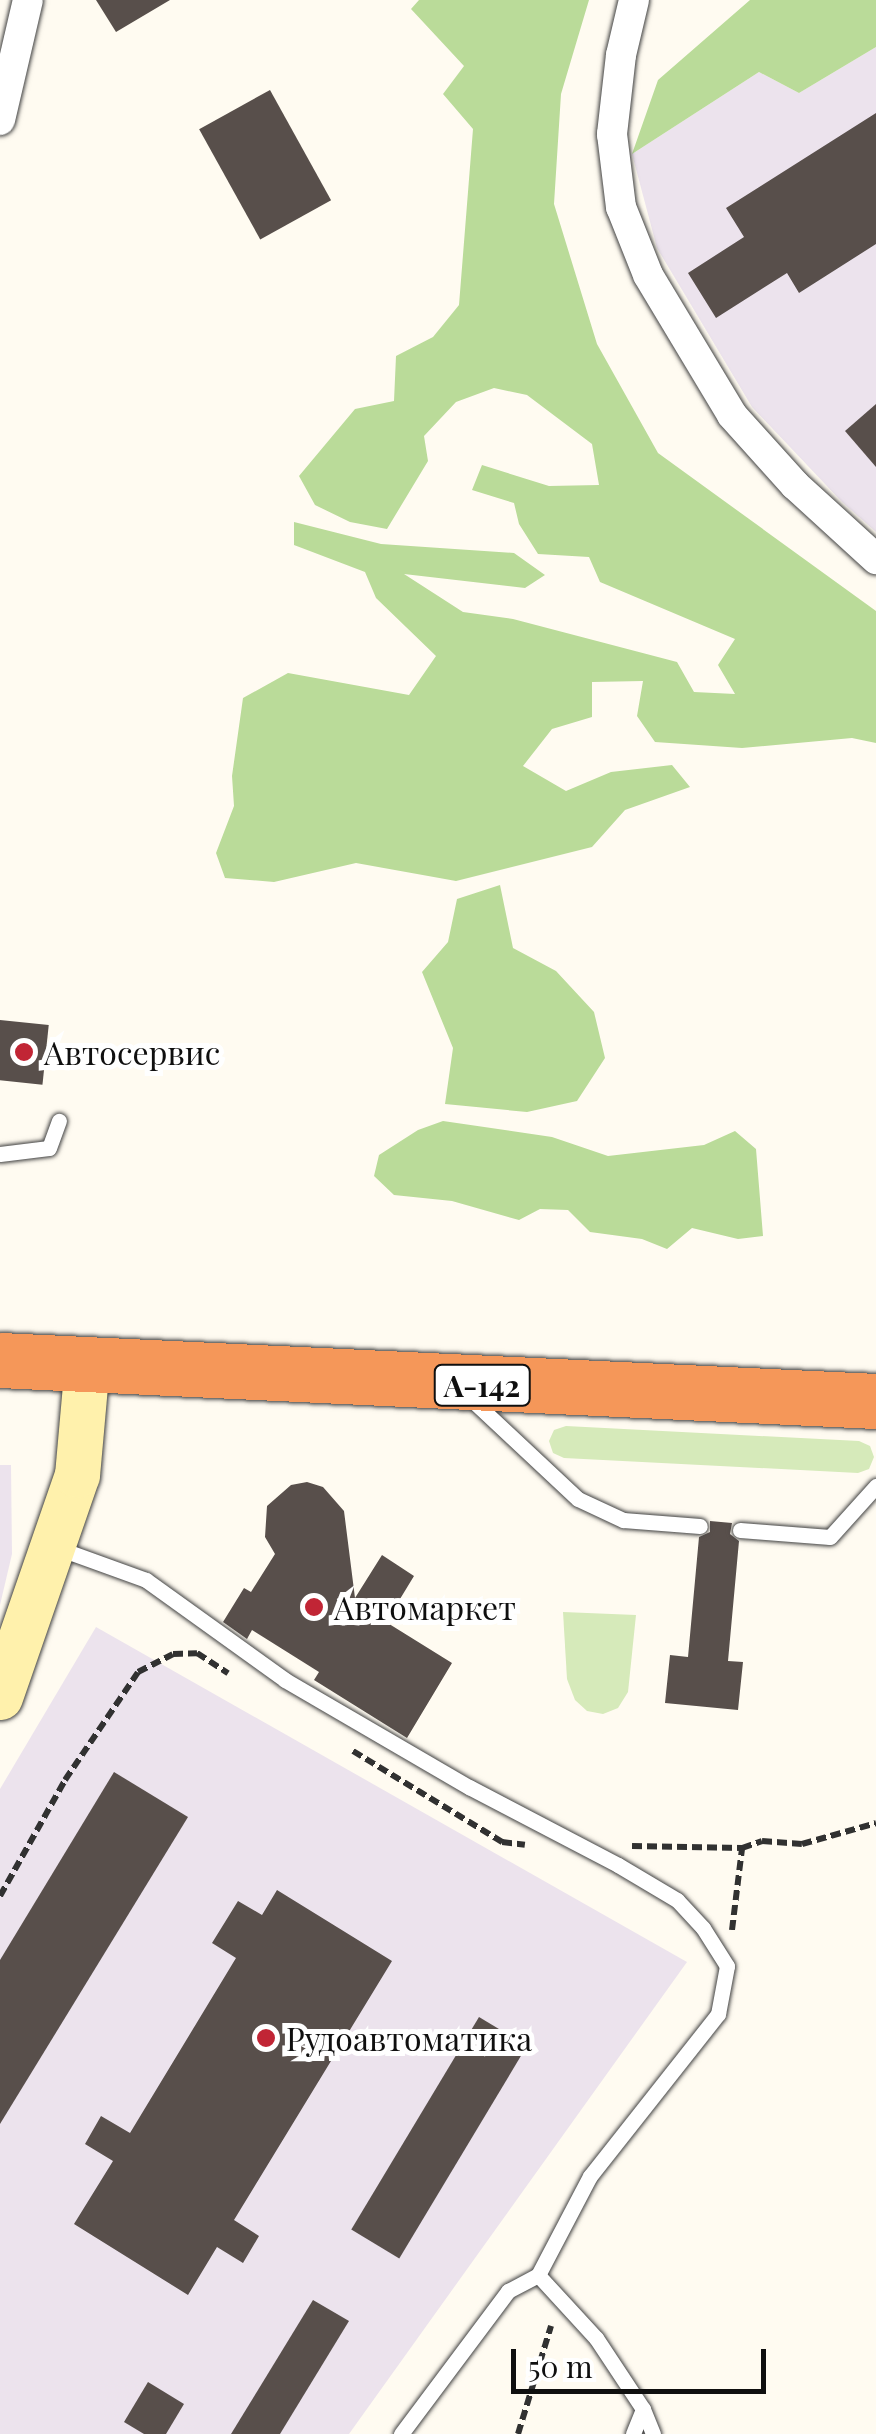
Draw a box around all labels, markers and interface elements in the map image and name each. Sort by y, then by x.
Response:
place label: Автосервис [44,1033,220,1071]
marker: Автосервис [13,1041,35,1063]
road number: А-142 [432,1360,532,1410]
place label: Автомаркет [334,1588,516,1626]
marker: Автомаркет [303,1596,325,1618]
place label: Рудоавтоматика [286,2019,532,2057]
marker: Рудоавтоматика [255,2027,277,2049]
scale bar [516,2329,771,2391]
text: 50 m [528,2346,593,2386]

